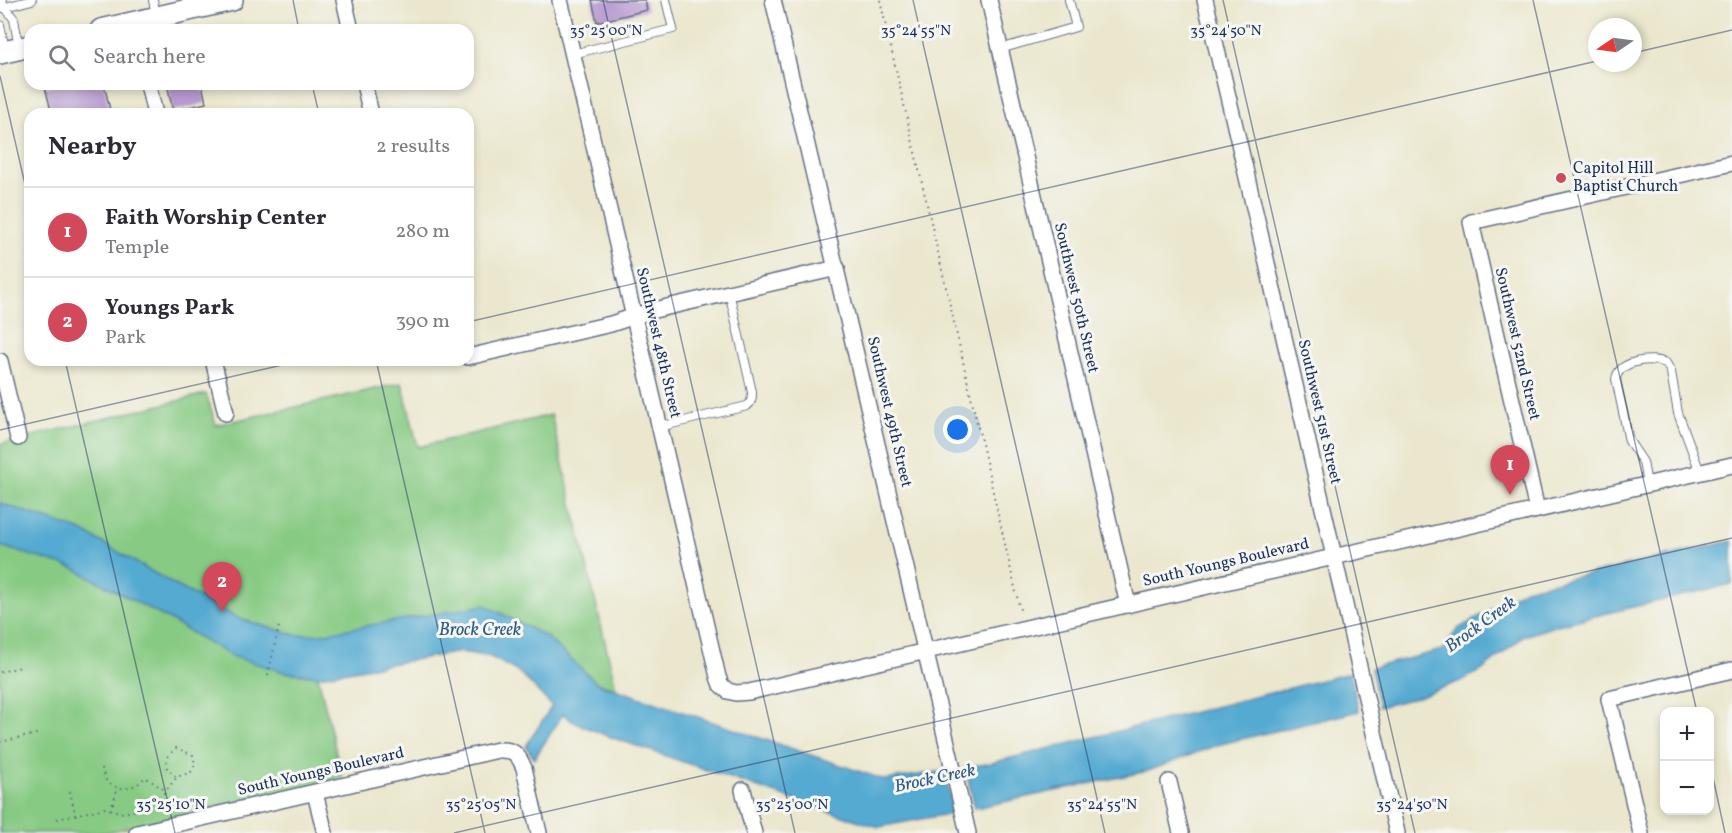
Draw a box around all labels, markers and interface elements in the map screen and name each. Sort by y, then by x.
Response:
north arrow [1588,18,1642,72]
text: 35°25'00"N [570,21,642,42]
text: 35°24'55"N [881,21,951,42]
text: 35°24'50"N [1190,21,1262,42]
search box [24,24,474,90]
icon: search [45,41,78,74]
text: Search here [93,42,206,73]
text: Nearby [48,129,137,165]
text: 2 results [376,133,450,161]
place label: Capitol Hill Baptist Church [1573,158,1678,198]
marker: Capitol Hill Baptist Church [1554,171,1568,185]
text: Faith Worship Center [105,203,326,234]
text: 1 [63,218,72,246]
text: 280 m [395,218,450,246]
street label: Southwest 50th Street [1048,221,1104,376]
text: Temple [105,234,169,262]
street label: Southwest 48th Street [630,265,686,421]
street label: Southwest 52nd Street [1489,265,1545,423]
text: Youngs Park [105,293,234,324]
text: 2 [62,308,73,336]
text: 390 m [396,308,450,336]
text: Park [105,324,146,352]
street label: Southwest 49th Street [861,334,917,490]
street label: Southwest 51st Street [1292,337,1346,487]
your location [943,415,972,444]
pin: 1 [1490,446,1530,495]
street label: South Youngs Boulevard [1141,533,1311,593]
pin: 2 [202,562,242,612]
water label: Brock Creek [1440,591,1522,659]
water label: Brock Creek [439,618,521,643]
map controls [1660,707,1714,815]
button: + [1660,707,1714,761]
street label: South Youngs Boulevard [236,742,406,802]
water label: Brock Creek [892,758,978,800]
button: − [1660,761,1714,815]
text: 35°25'10"N [136,795,206,816]
text: 35°25'05"N [446,795,516,816]
text: 35°25'00"N [756,795,828,816]
text: 35°24'55"N [1067,795,1137,816]
text: 35°24'50"N [1376,795,1448,816]

